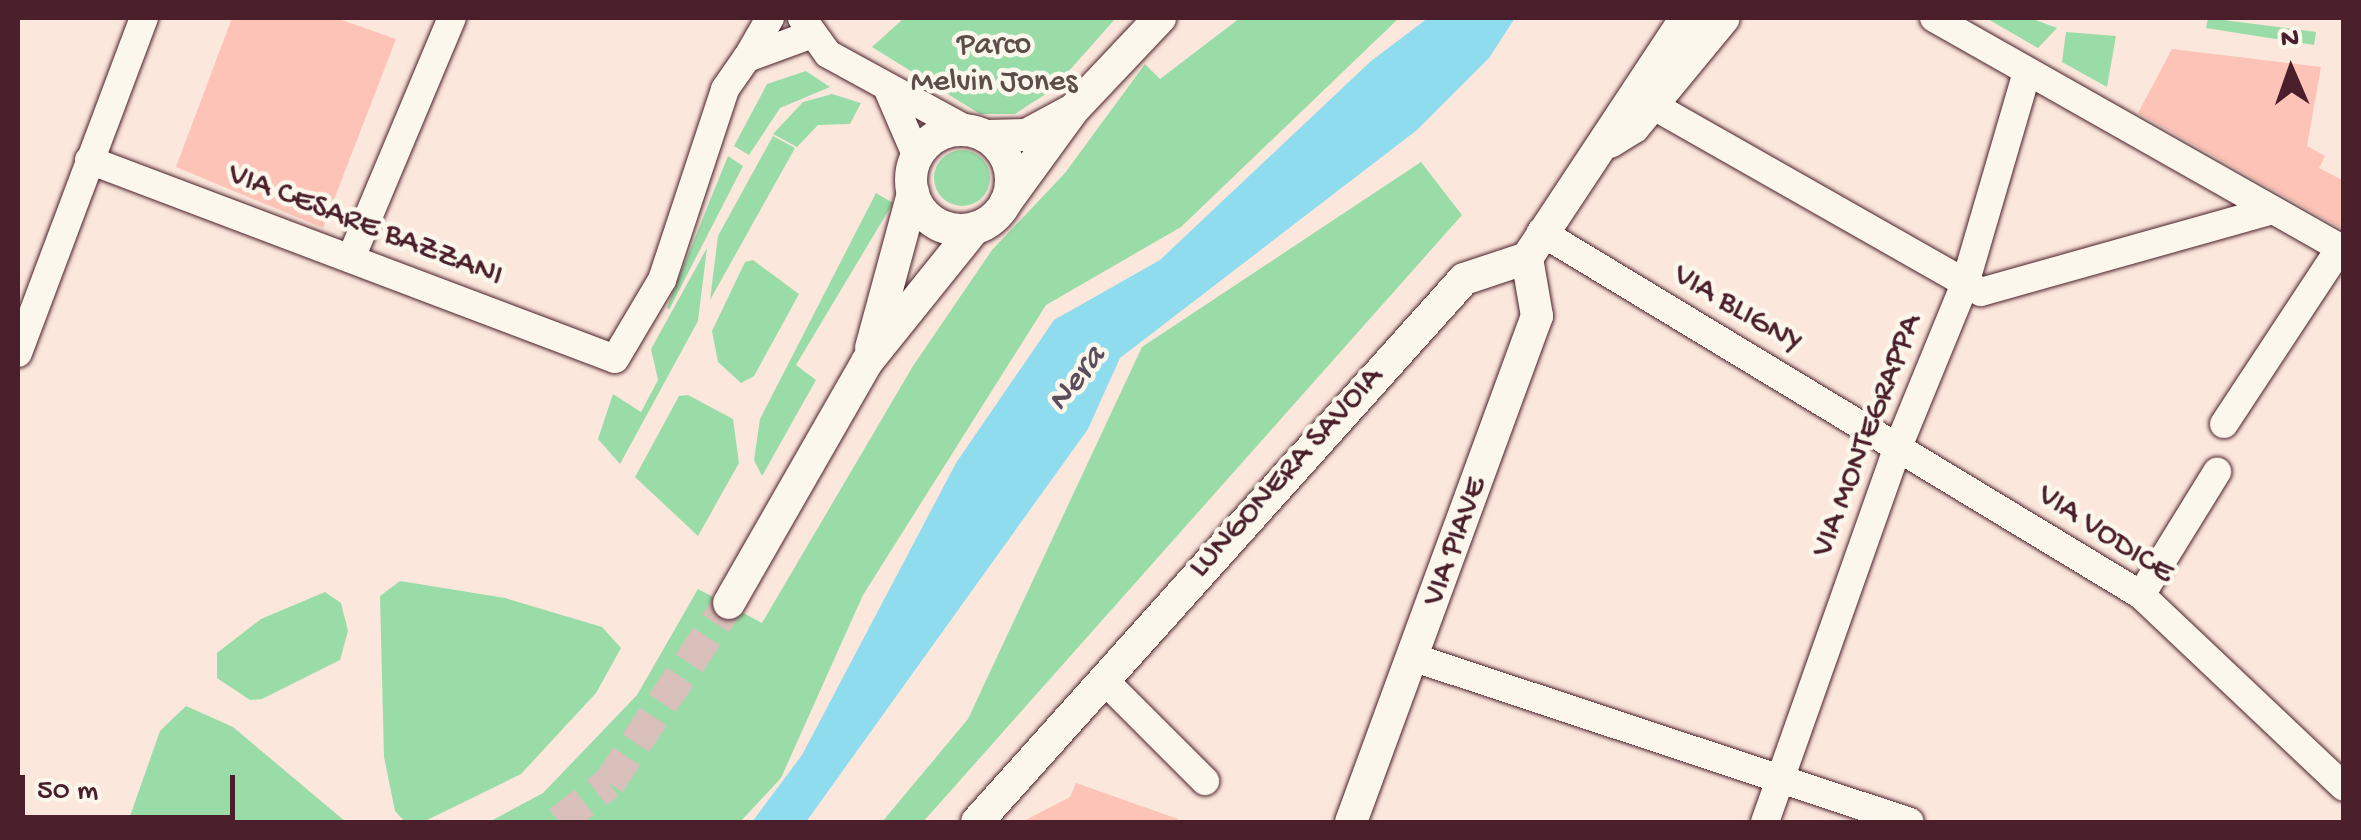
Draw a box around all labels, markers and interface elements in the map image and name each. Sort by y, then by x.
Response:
north arrow [2241,20,2341,120]
text: N [2280,23,2300,56]
park label: Parco Melvin Jones [911,28,1077,103]
street label: VIA CESARE BAZZANI [222,156,508,296]
street label: VIA BLIGNY [1666,257,1808,363]
street label: VIA MONTEGRAPPA [1804,309,1932,563]
water label: Nera [1039,338,1117,422]
street label: LUNGONERA SAVOIA [1182,359,1392,587]
street label: VIA PIAVE [1415,473,1497,611]
street label: VIA VODICE [2030,477,2180,593]
scale bar [25,755,240,817]
text: 50 m [37,775,98,810]

